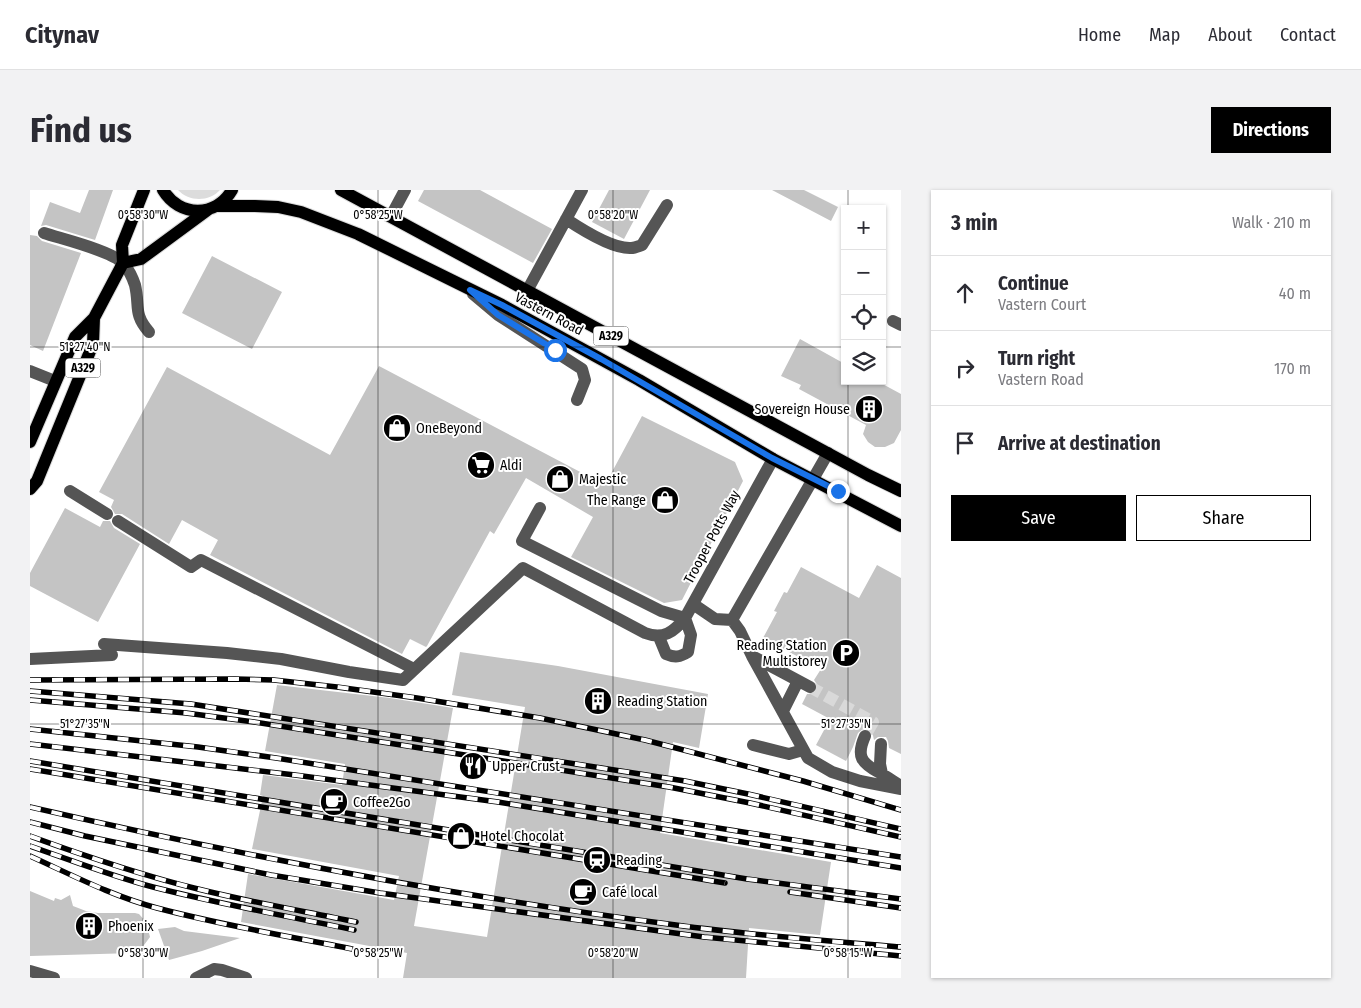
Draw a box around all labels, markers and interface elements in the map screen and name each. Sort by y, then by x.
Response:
text: Citynav [25,21,99,49]
text: Home [1078,24,1121,46]
text: Map [1149,24,1180,46]
text: About [1208,24,1252,46]
text: Contact [1280,24,1336,46]
button: Directions [1211,107,1331,153]
text: Find us [30,109,132,151]
map controls [841,205,886,385]
button: + [841,205,886,250]
text: 0°58'30"W [118,208,168,222]
text: 0°58'25"W [353,208,403,222]
text: 0°58'20"W [588,208,638,222]
text: 3 min [951,210,998,236]
text: Walk · 210 m [1232,213,1311,232]
button: − [841,250,886,295]
text: Continue [998,272,1069,295]
icon: ahead [951,279,979,307]
text: 40 m [1279,284,1311,303]
street label: Vastern Road [512,289,586,339]
button: locate [841,295,886,340]
text: Vastern Court [998,295,1086,314]
road number: A329 [594,326,628,346]
route start [544,339,567,362]
text: 51°27'40"N [59,340,111,354]
button: layers [841,340,886,385]
text: Turn right [998,347,1075,370]
icon: right [951,354,979,382]
road number: A329 [66,358,100,378]
text: 170 m [1274,359,1311,378]
text: Vastern Road [998,370,1084,389]
building icon: Sovereign House [854,394,884,424]
place label: Sovereign House [754,401,850,418]
shop icon: OneBeyond [382,413,412,443]
place label: OneBeyond [416,420,482,437]
icon: arrive [951,429,979,457]
text: Arrive at destination [998,432,1161,455]
supermarket icon: Aldi [466,450,496,480]
place label: Aldi [500,457,522,474]
shop icon: Majestic [545,464,575,494]
place label: Majestic [579,471,626,488]
route end [827,480,850,503]
shop icon: The Range [650,485,680,515]
street label: Trooper Potts Way [680,487,744,587]
place label: The Range [587,492,646,509]
button: Save [951,495,1126,541]
button: Share [1136,495,1311,541]
place label: Reading Station Multistorey [737,637,828,670]
parking icon: Reading Station Multistorey [831,638,861,668]
building icon: Reading Station [583,686,613,716]
place label: Reading Station [617,693,707,710]
text: 51°27'35"N [60,717,110,731]
text: 51°27'35"N [821,717,871,731]
restaurant icon: Upper Crust [458,751,488,781]
place label: Upper Crust [492,758,560,775]
cafe icon: Coffee2Go [319,787,349,817]
place label: Coffee2Go [353,794,411,811]
shop icon: Hotel Chocolat [446,821,476,851]
place label: Hotel Chocolat [480,828,564,845]
station icon: Reading [582,845,612,875]
place label: Reading [616,852,662,869]
cafe icon: Café local [568,877,598,907]
place label: Café local [602,884,658,901]
building icon: Phoenix [74,911,104,941]
place label: Phoenix [108,918,155,935]
text: 0°58'30"W [118,946,168,960]
text: 0°58'25"W [353,946,403,960]
text: 0°58'20"W [588,946,638,960]
text: 0°58'15"W [824,946,873,960]

